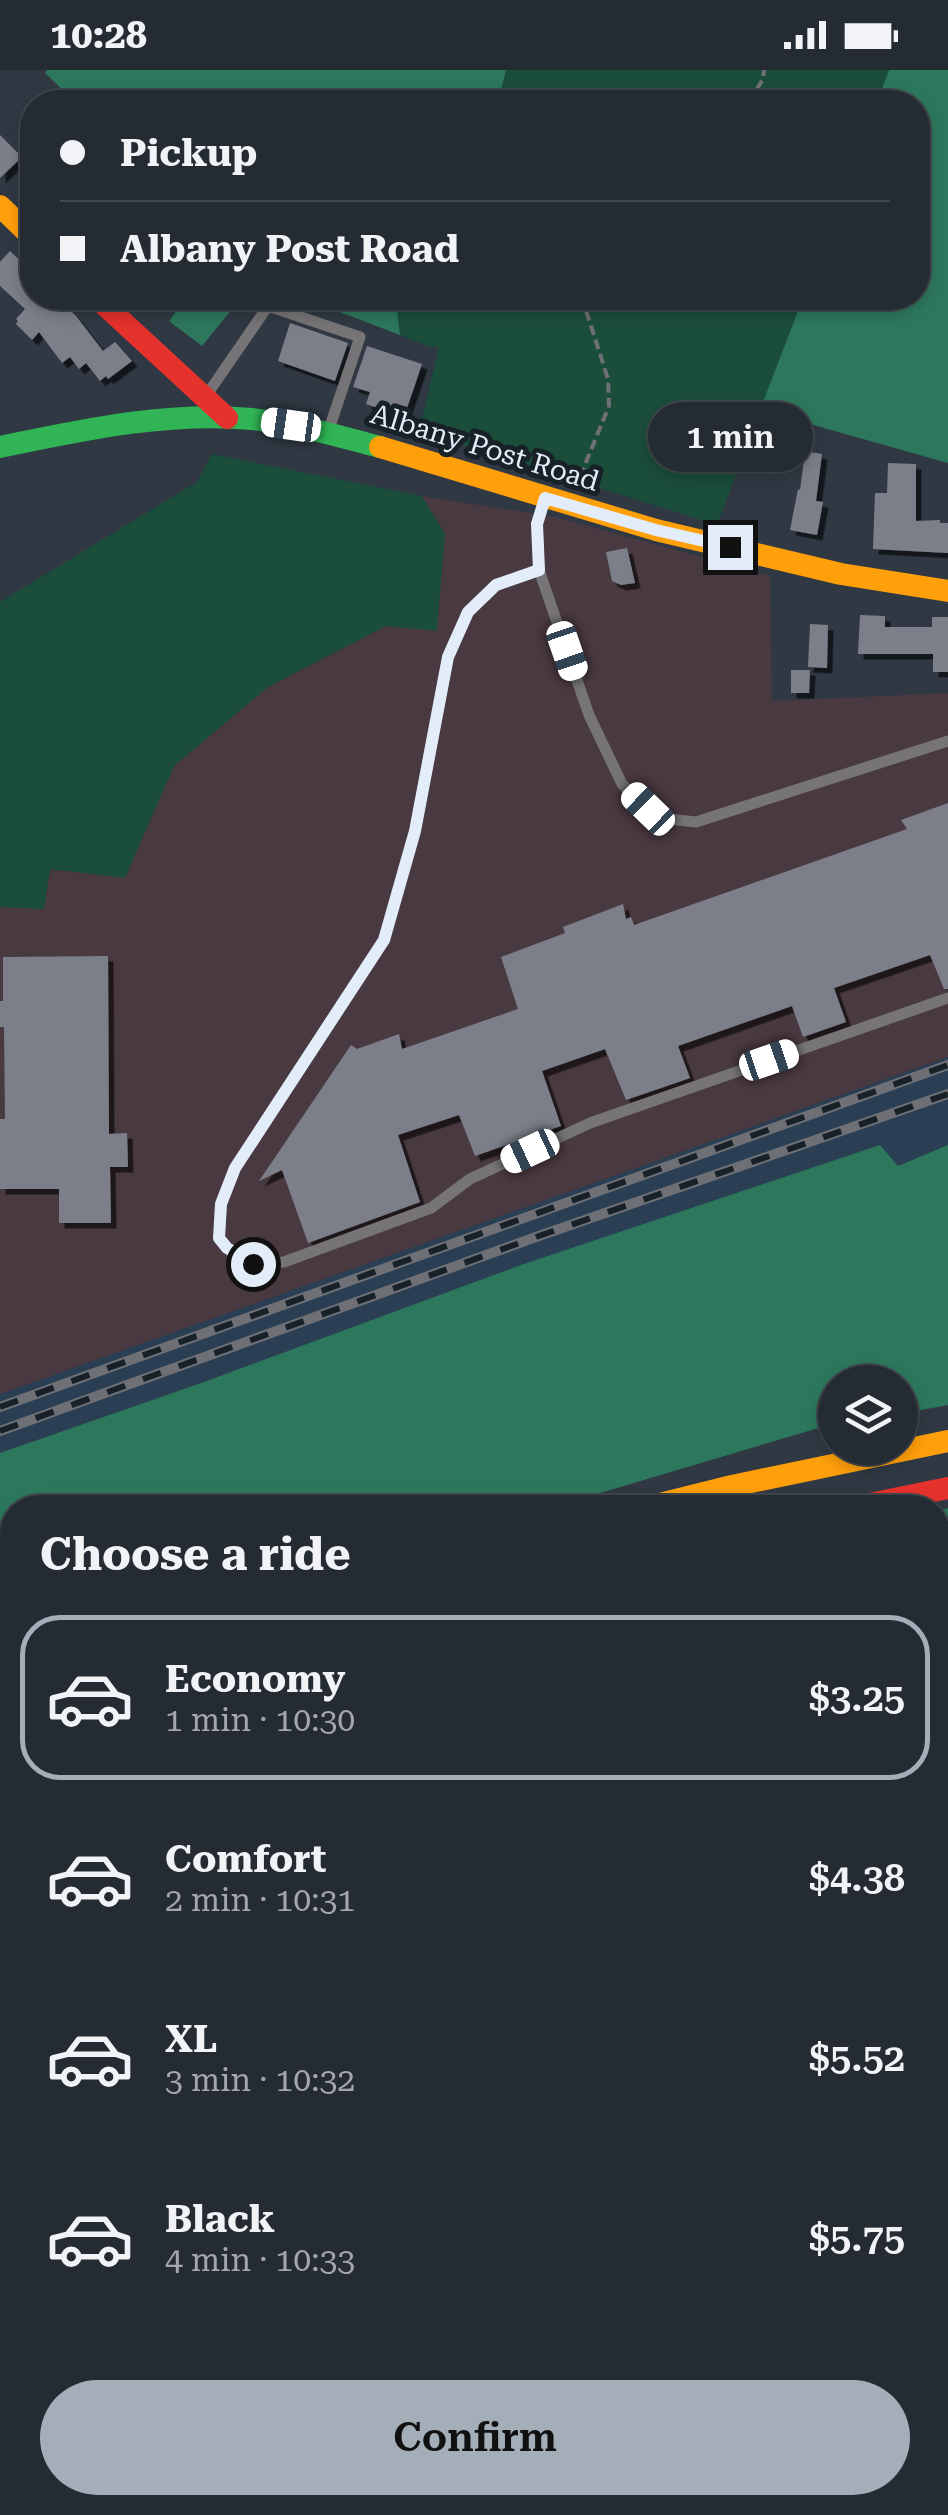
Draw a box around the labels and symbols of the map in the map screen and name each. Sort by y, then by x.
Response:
street label: Albany Post Road [367,397,603,498]
callout: 1 min [648,402,812,472]
car [259,406,323,444]
route end [708,525,753,570]
car [543,618,591,684]
car [616,777,680,841]
car [736,1036,802,1084]
car [496,1125,564,1177]
route start [231,1242,276,1287]

